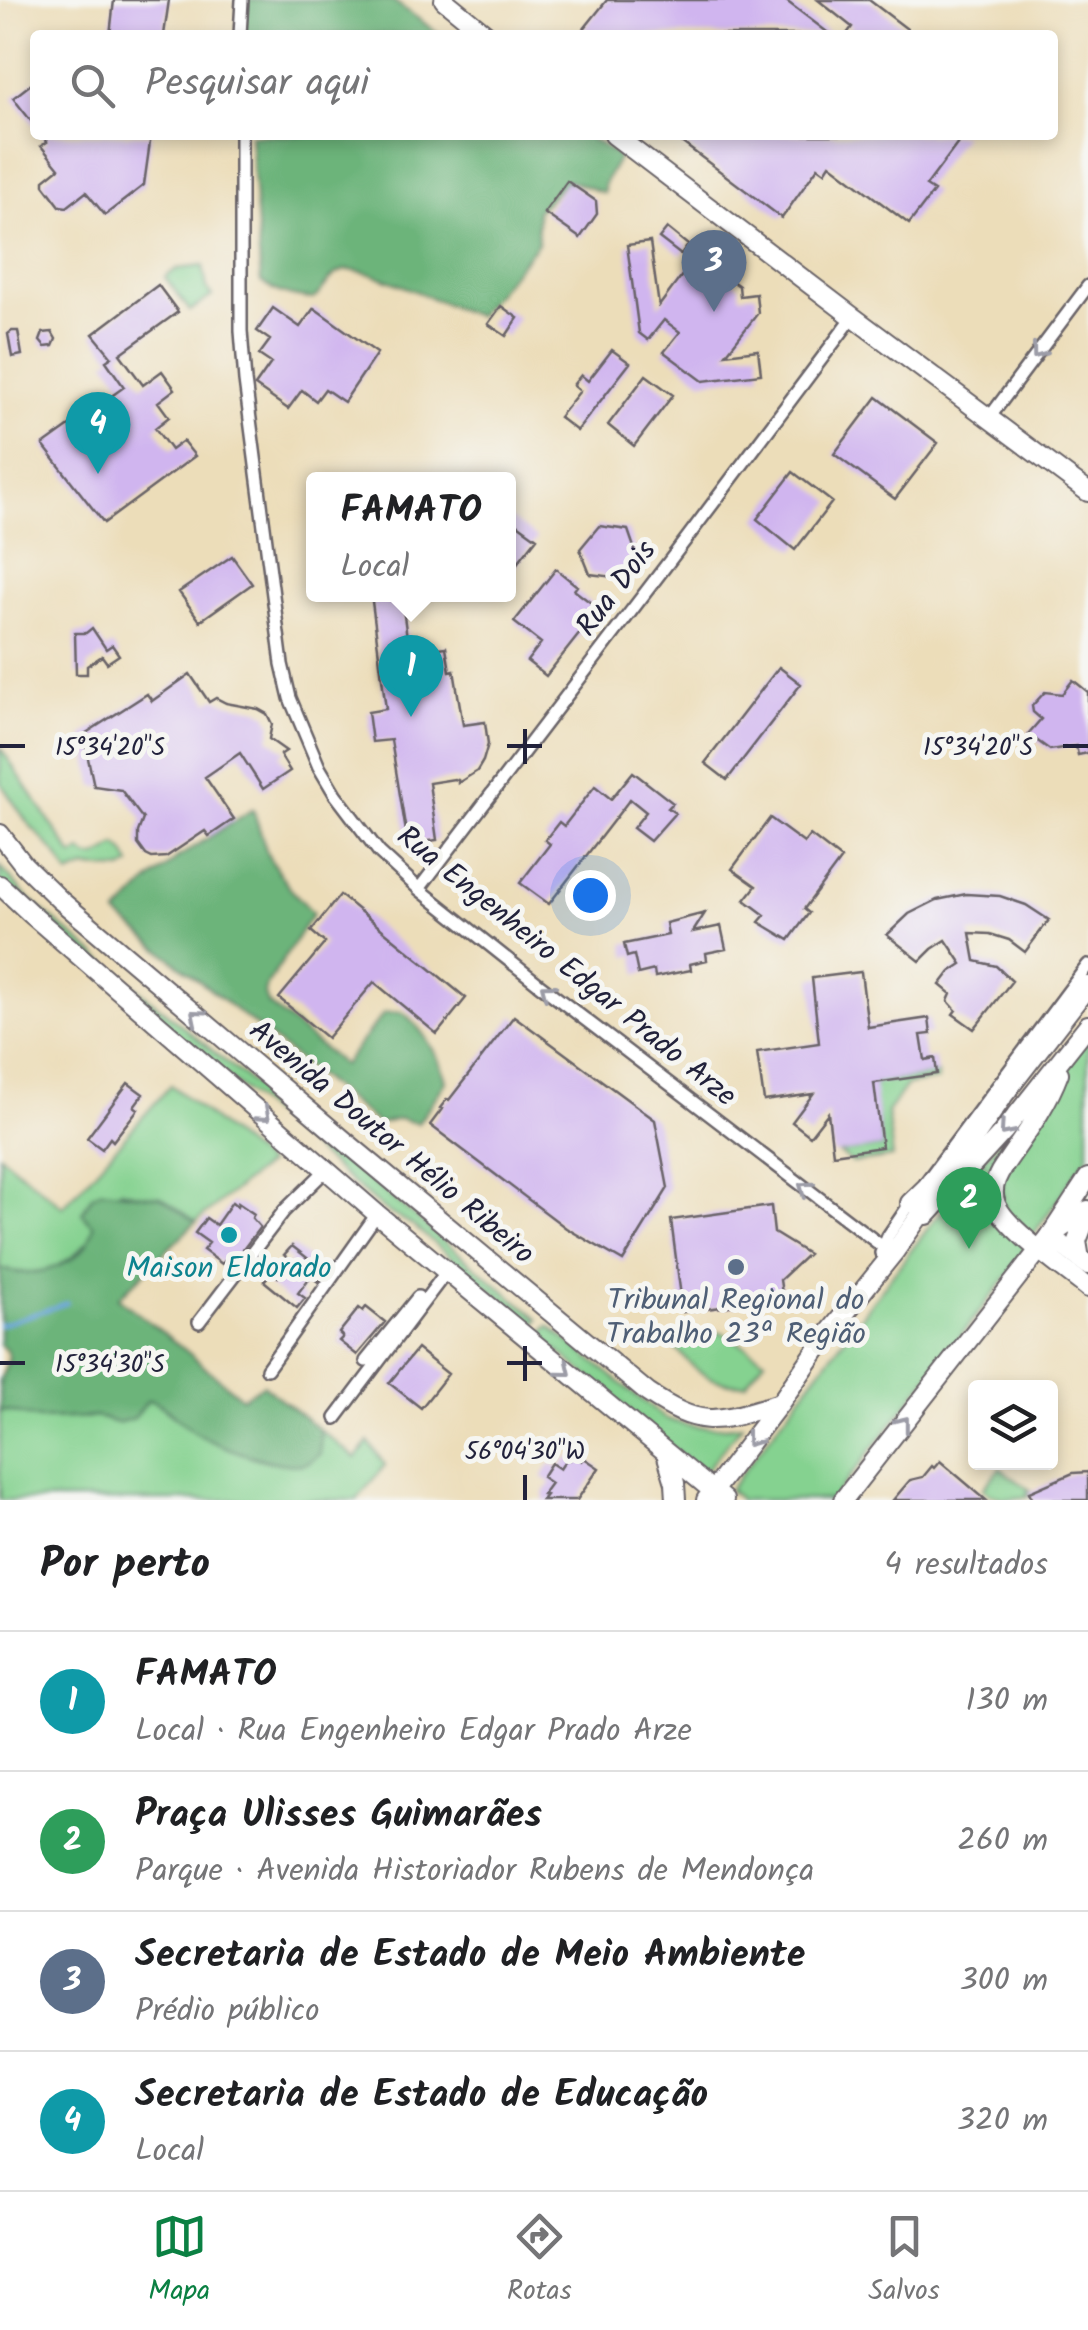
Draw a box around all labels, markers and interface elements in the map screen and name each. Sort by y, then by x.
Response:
search box [30,30,1058,140]
text: Pesquisar aqui [145,55,369,115]
icon: search [65,58,120,113]
pin: 3 [682,230,746,312]
one-way arrow [1033,341,1050,359]
pin: 4 [66,392,130,474]
popup [306,472,516,602]
text: FAMATO [340,482,482,542]
street label: Rua Dois [564,530,670,648]
text: Local [340,542,409,593]
pin: 1 [378,634,444,717]
text: 15°34'20"S [55,728,165,768]
text: 15°34'20"S [923,728,1033,768]
street label: Rua Engenheiro Edgar Prado Arze [385,814,747,1120]
your location [565,870,616,921]
one-way arrow [540,985,558,1002]
one-way arrow [191,1009,209,1027]
street label: Avenida Doutor Hélio Ribeiro [237,1009,545,1277]
one-way arrow [252,1103,271,1121]
one-way arrow [999,1117,1017,1135]
pin: 2 [936,1166,1002,1249]
one-way arrow [798,1183,816,1200]
marker: Maison Eldorado [218,1224,240,1246]
place label: Maison Eldorado [126,1245,332,1293]
marker: Tribunal Regional do Trabalho 23ª Região [725,1256,747,1278]
place label: Tribunal Regional do Trabalho 23ª Região [606,1277,866,1359]
text: 15°34'30"S [55,1345,165,1385]
one-way arrow [554,1358,572,1376]
map controls [968,1380,1058,1470]
button: layers [968,1380,1058,1470]
one-way arrow [891,1417,909,1435]
one-way arrow [746,1429,764,1447]
text: 56°04'30"W [465,1432,585,1472]
text: Por perto [40,1532,210,1599]
text: 4 resultados [884,1540,1048,1591]
text: FAMATO [135,1646,276,1706]
text: 1 [68,1676,77,1727]
text: 130 m [965,1676,1048,1727]
text: Local · Rua Engenheiro Edgar Prado Arze [135,1706,692,1757]
text: Praça Ulisses Guimarães [135,1786,542,1846]
text: 2 [63,1816,82,1867]
text: 260 m [957,1816,1048,1867]
text: Parque · Avenida Historiador Rubens de Mendonça [135,1846,814,1897]
text: Secretaria de Estado de Meio Ambiente [135,1926,805,1986]
text: 3 [64,1956,81,2007]
text: 300 m [959,1956,1048,2007]
text: Prédio público [135,1986,320,2037]
text: Secretaria de Estado de Educação [135,2066,708,2126]
text: 4 [64,2096,81,2147]
text: 320 m [957,2096,1048,2147]
text: Local [135,2126,204,2177]
tab: Mapa [148,2209,210,2314]
tab: Rotas [507,2209,572,2314]
tab: Salvos [868,2209,940,2314]

